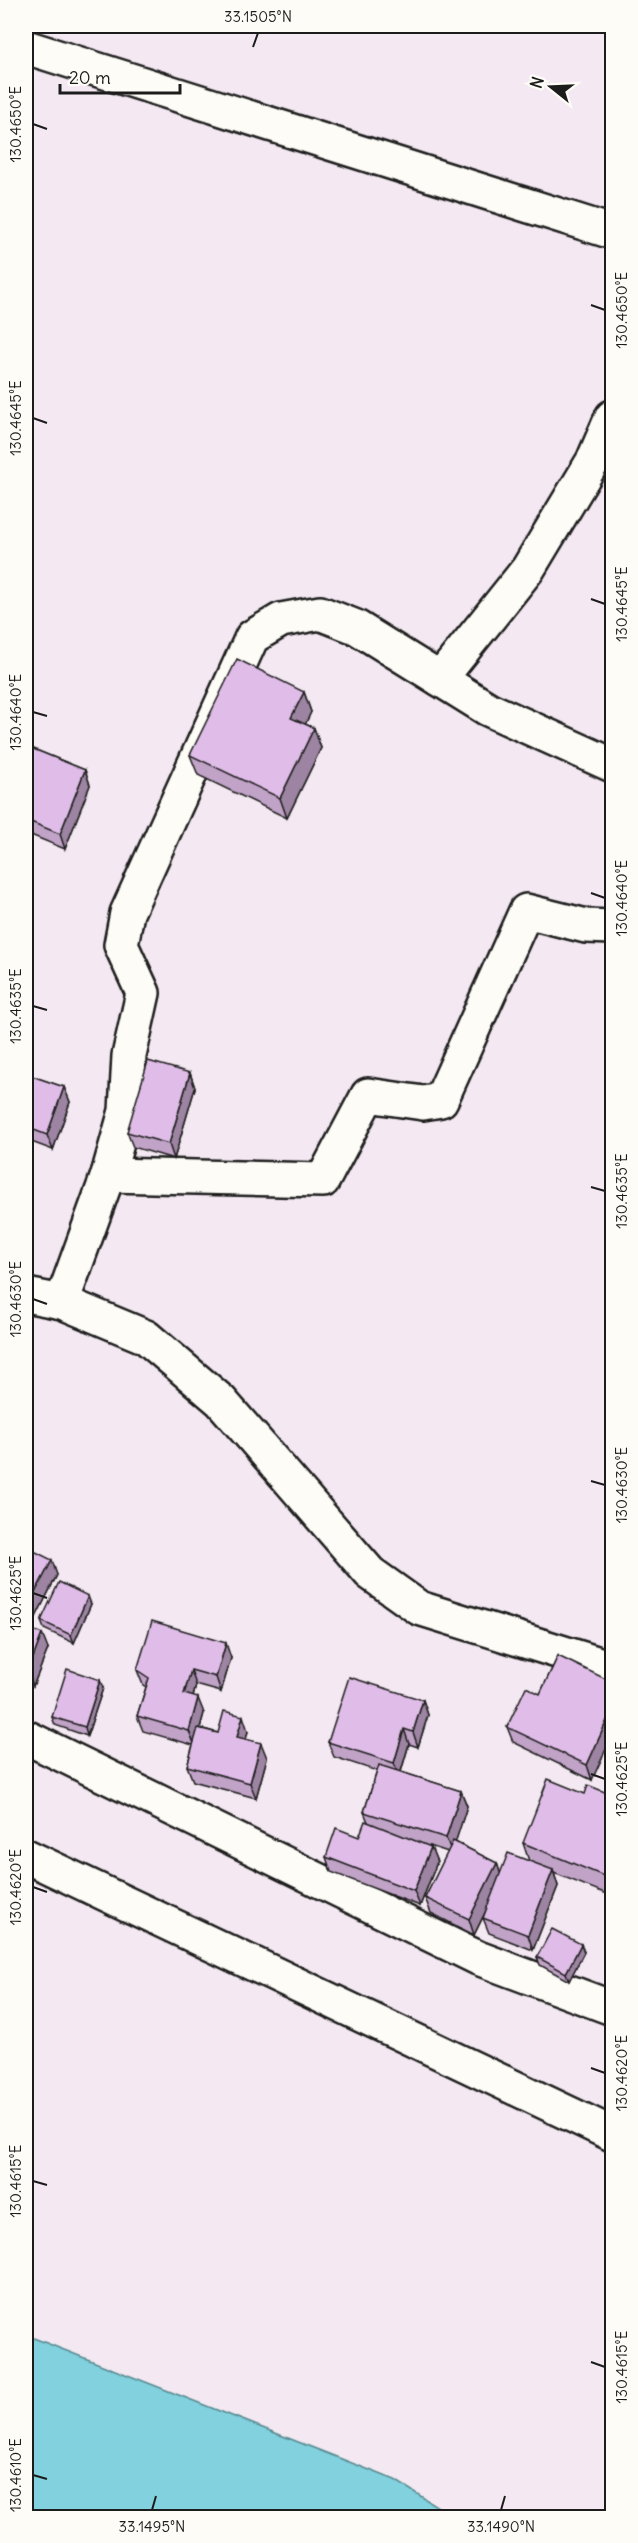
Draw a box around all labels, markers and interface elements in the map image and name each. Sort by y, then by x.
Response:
text: 33.1505°N [224,7,292,26]
scale bar [60,57,180,95]
north arrow [521,57,581,117]
text: 20 m [69,66,111,89]
text: N [526,74,548,91]
text: 130.4650°E [6,85,25,162]
text: 130.4650°E [612,271,631,348]
text: 130.4645°E [6,380,25,456]
text: 130.4645°E [612,566,631,642]
text: 130.4640°E [6,673,25,750]
text: 130.4640°E [612,859,631,936]
text: 130.4635°E [6,968,25,1044]
text: 130.4635°E [612,1153,631,1229]
text: 130.4630°E [6,1260,25,1337]
text: 130.4630°E [612,1446,631,1523]
text: 130.4625°E [6,1555,25,1631]
text: 130.4625°E [612,1741,631,1817]
text: 130.4620°E [6,1849,25,1925]
text: 130.4620°E [612,2035,631,2111]
text: 130.4615°E [6,2144,25,2217]
text: 130.4615°E [612,2330,631,2403]
text: 130.4610°E [6,2438,25,2512]
text: 33.1495°N [119,2517,185,2536]
text: 33.1490°N [467,2517,535,2536]

